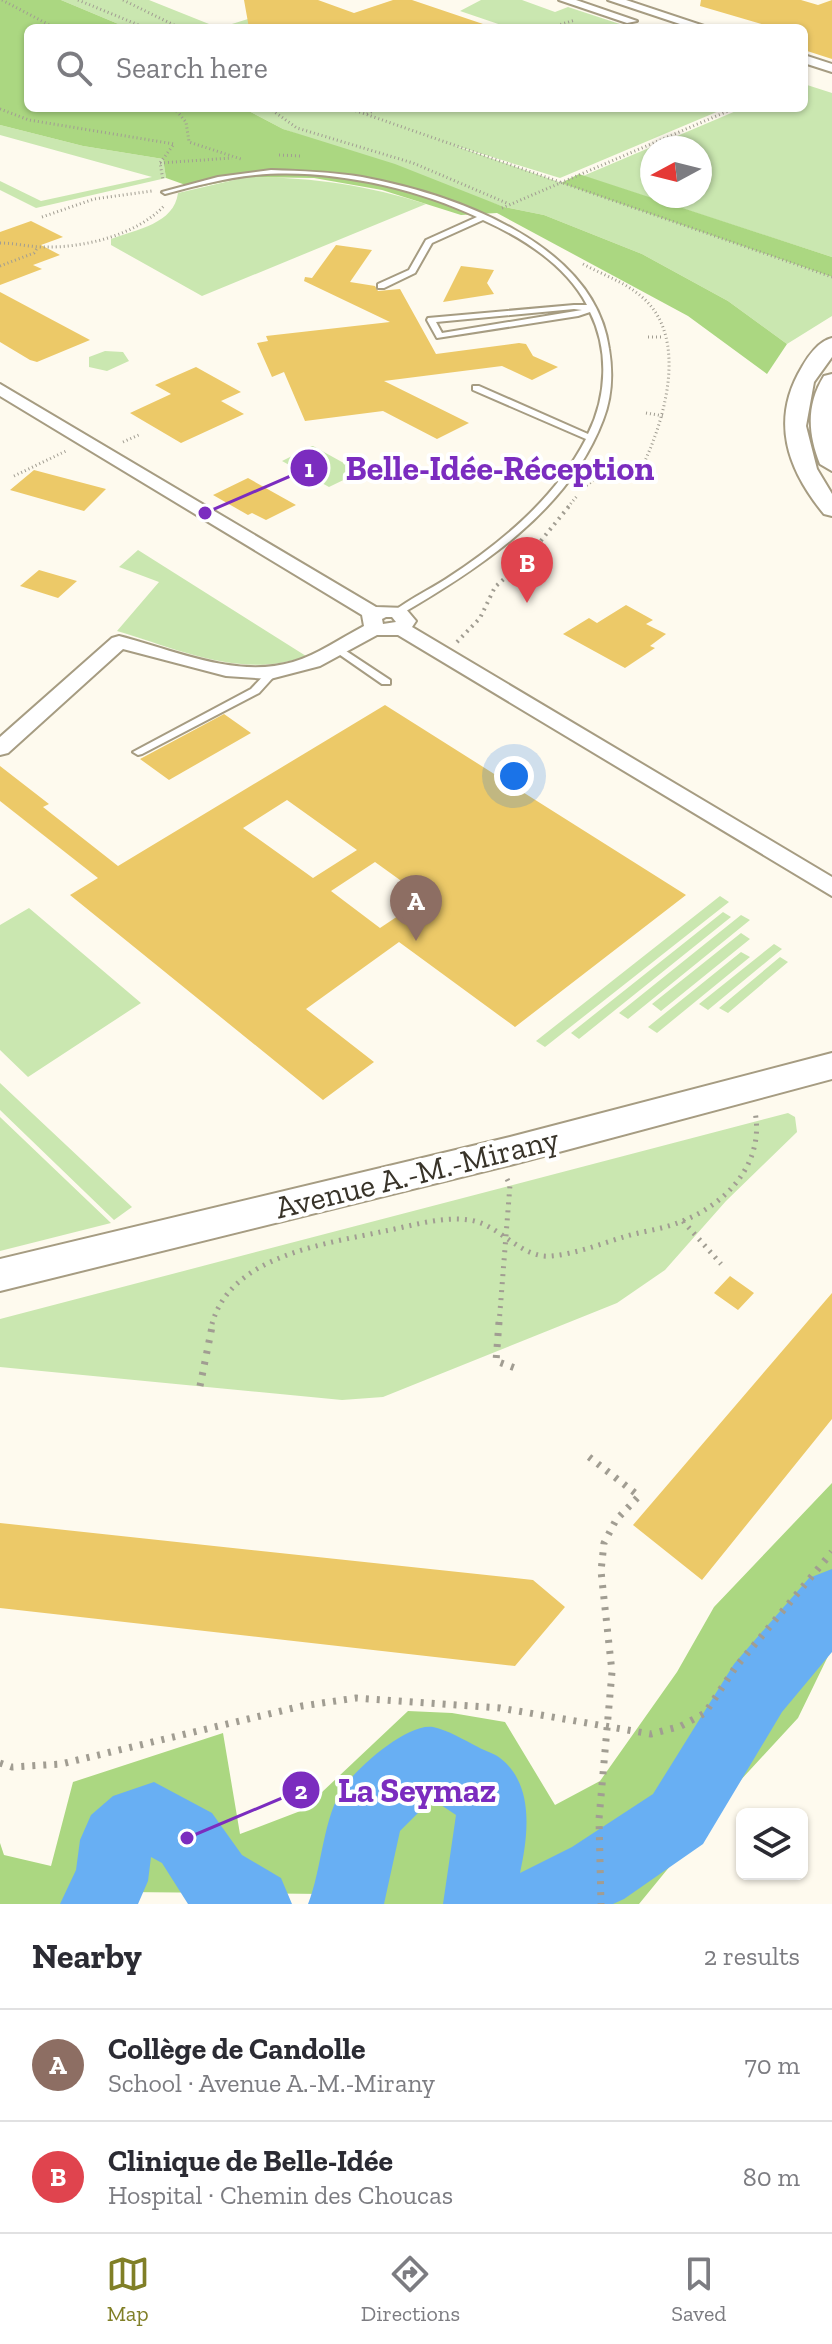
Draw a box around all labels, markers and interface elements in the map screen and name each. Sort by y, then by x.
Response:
search box [24,24,808,112]
icon: search [52,46,96,90]
text: Search here [116,50,268,86]
north arrow [640,136,712,208]
callout: Belle-Idée-Réception [289,439,670,497]
text: Belle-Idée-Réception [346,448,654,489]
text: 1 [304,454,314,483]
pin: B [501,537,553,603]
your location [494,756,534,796]
pin: A [390,875,442,941]
street label: Avenue A.-M.-Mirany [271,1119,563,1227]
callout: La Seymaz [281,1761,512,1819]
text: La Seymaz [338,1770,496,1811]
text: 2 [295,1776,308,1805]
map controls [736,1808,808,1880]
button: layers [736,1808,808,1880]
text: Nearby [32,1936,142,1977]
text: 2 results [704,1940,800,1972]
text: Collège de Candolle [108,2031,366,2067]
text: A [49,2049,67,2081]
text: 70 m [744,2049,800,2081]
text: School · Avenue A.-M.-Mirany [108,2067,435,2099]
text: Clinique de Belle-Idée [108,2143,393,2179]
text: B [50,2161,66,2193]
text: 80 m [743,2161,800,2193]
text: Hospital · Chemin des Choucas [108,2179,453,2211]
tab: Map [106,2252,150,2327]
tab: Directions [361,2252,460,2327]
tab: Saved [671,2252,726,2327]

